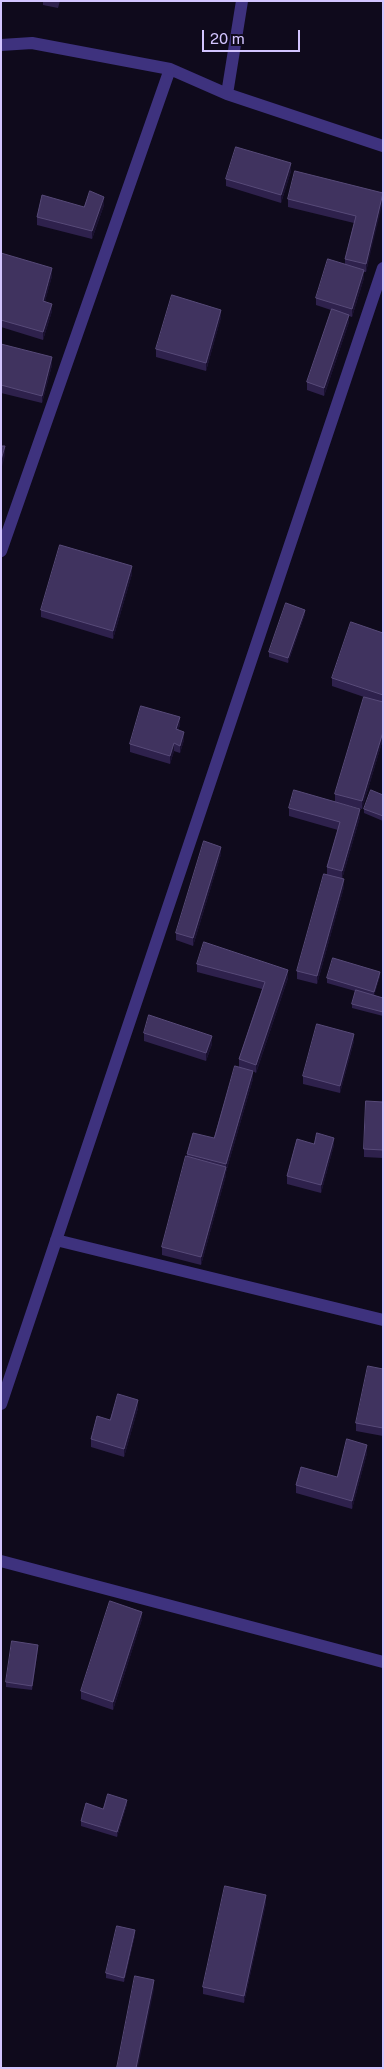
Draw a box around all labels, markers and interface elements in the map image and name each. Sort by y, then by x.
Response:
scale bar [204,20,302,52]
text: 20 m [210,30,245,47]

